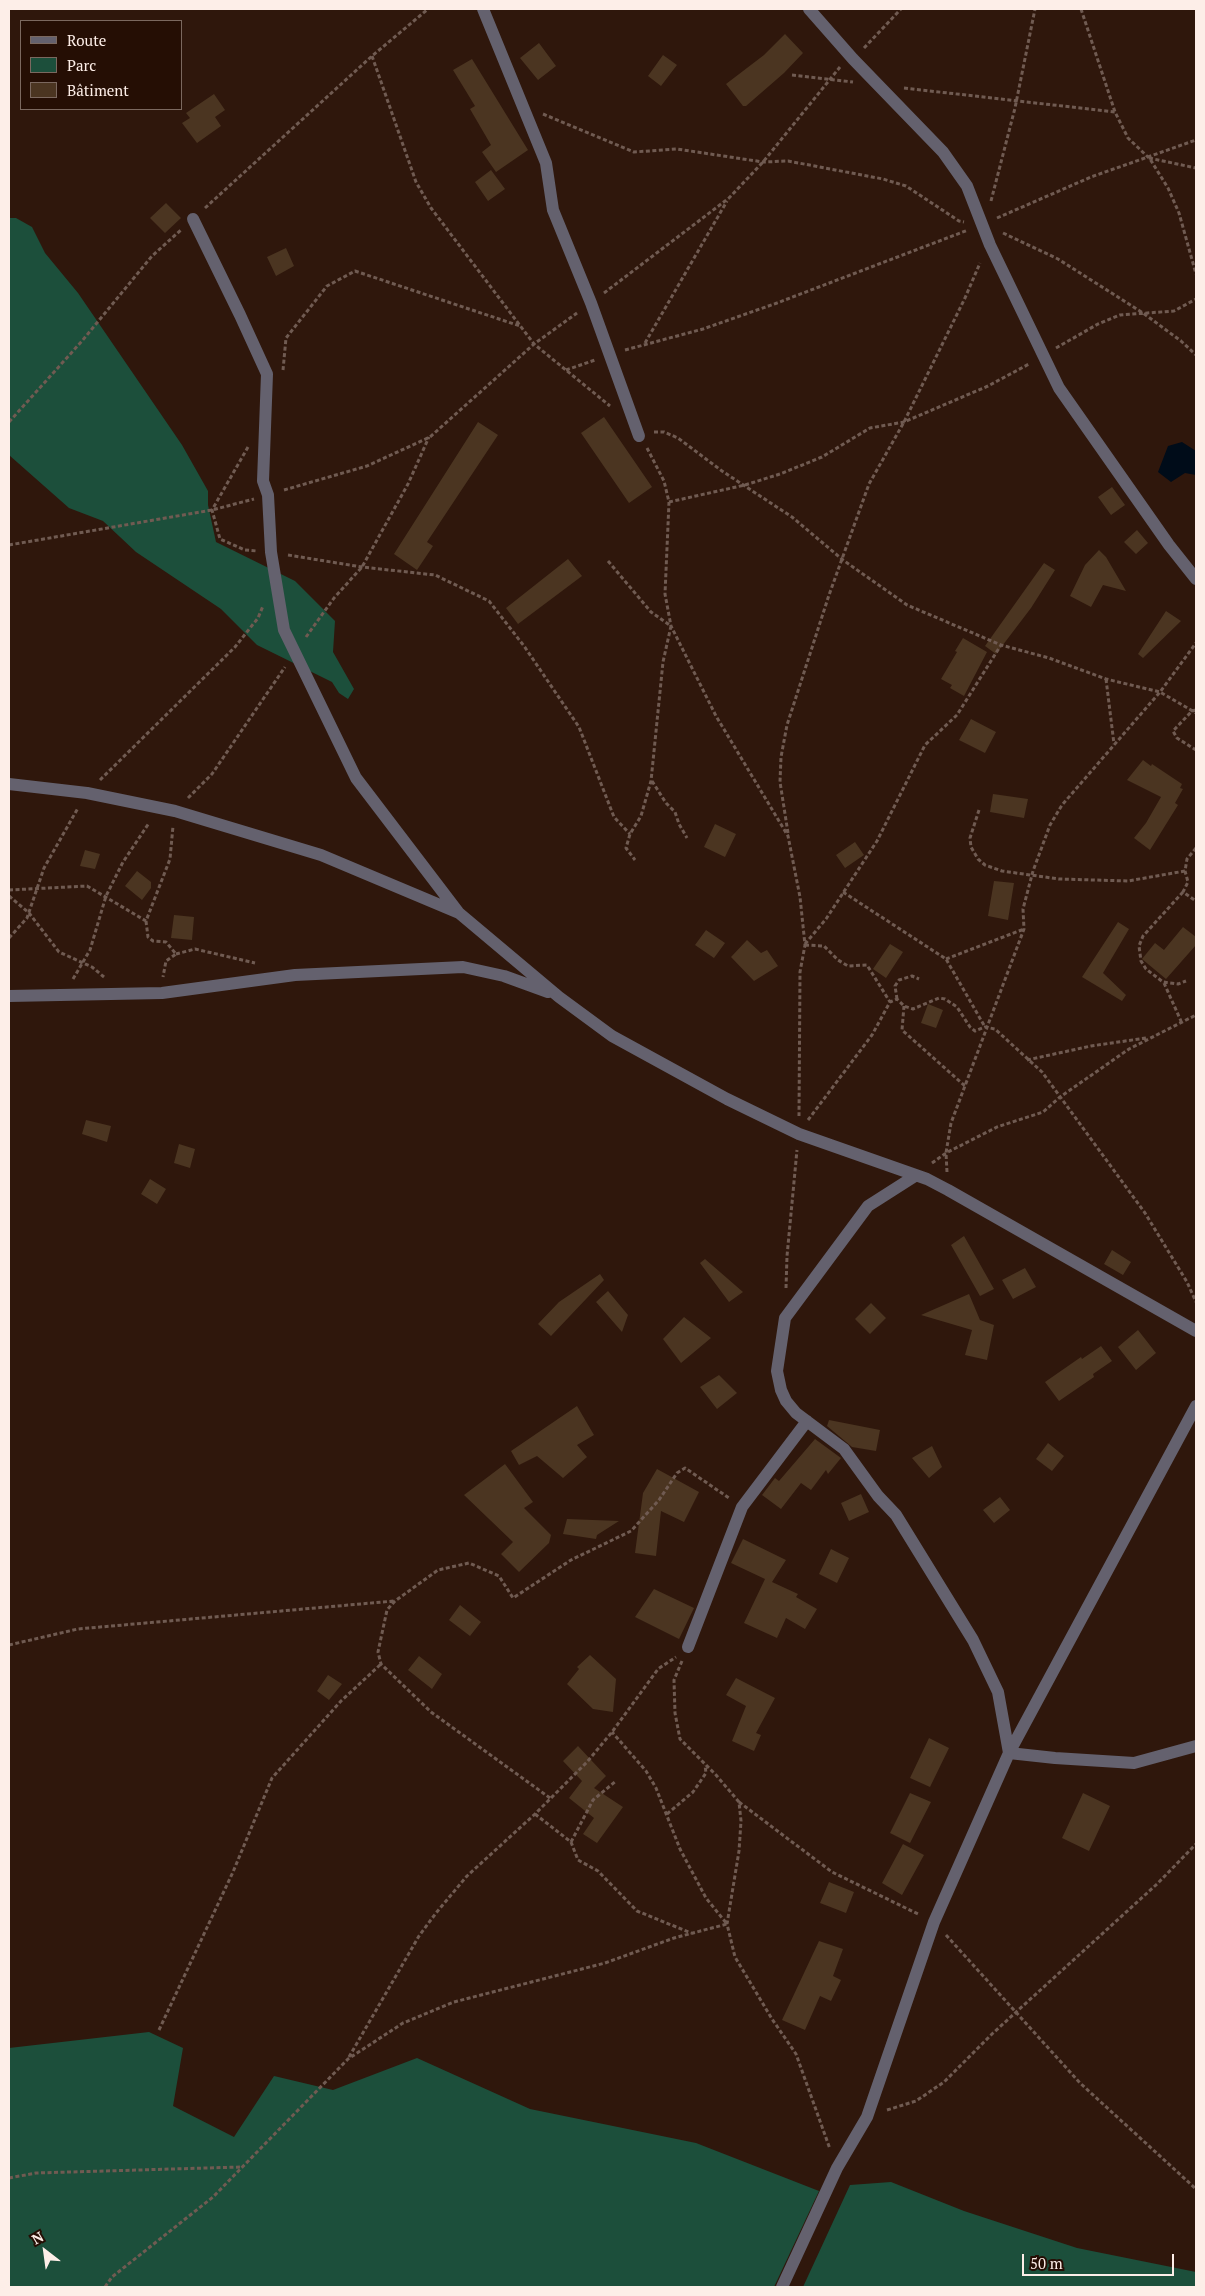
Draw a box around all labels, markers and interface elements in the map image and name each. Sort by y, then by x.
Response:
legend [20,20,182,110]
text: Route [67,30,106,50]
text: Parc [67,55,96,75]
text: Bâtiment [67,80,129,100]
north arrow [20,2226,70,2276]
text: N [28,2227,47,2248]
scale bar [1025,2244,1178,2276]
text: 50 m [1030,2253,1063,2273]

